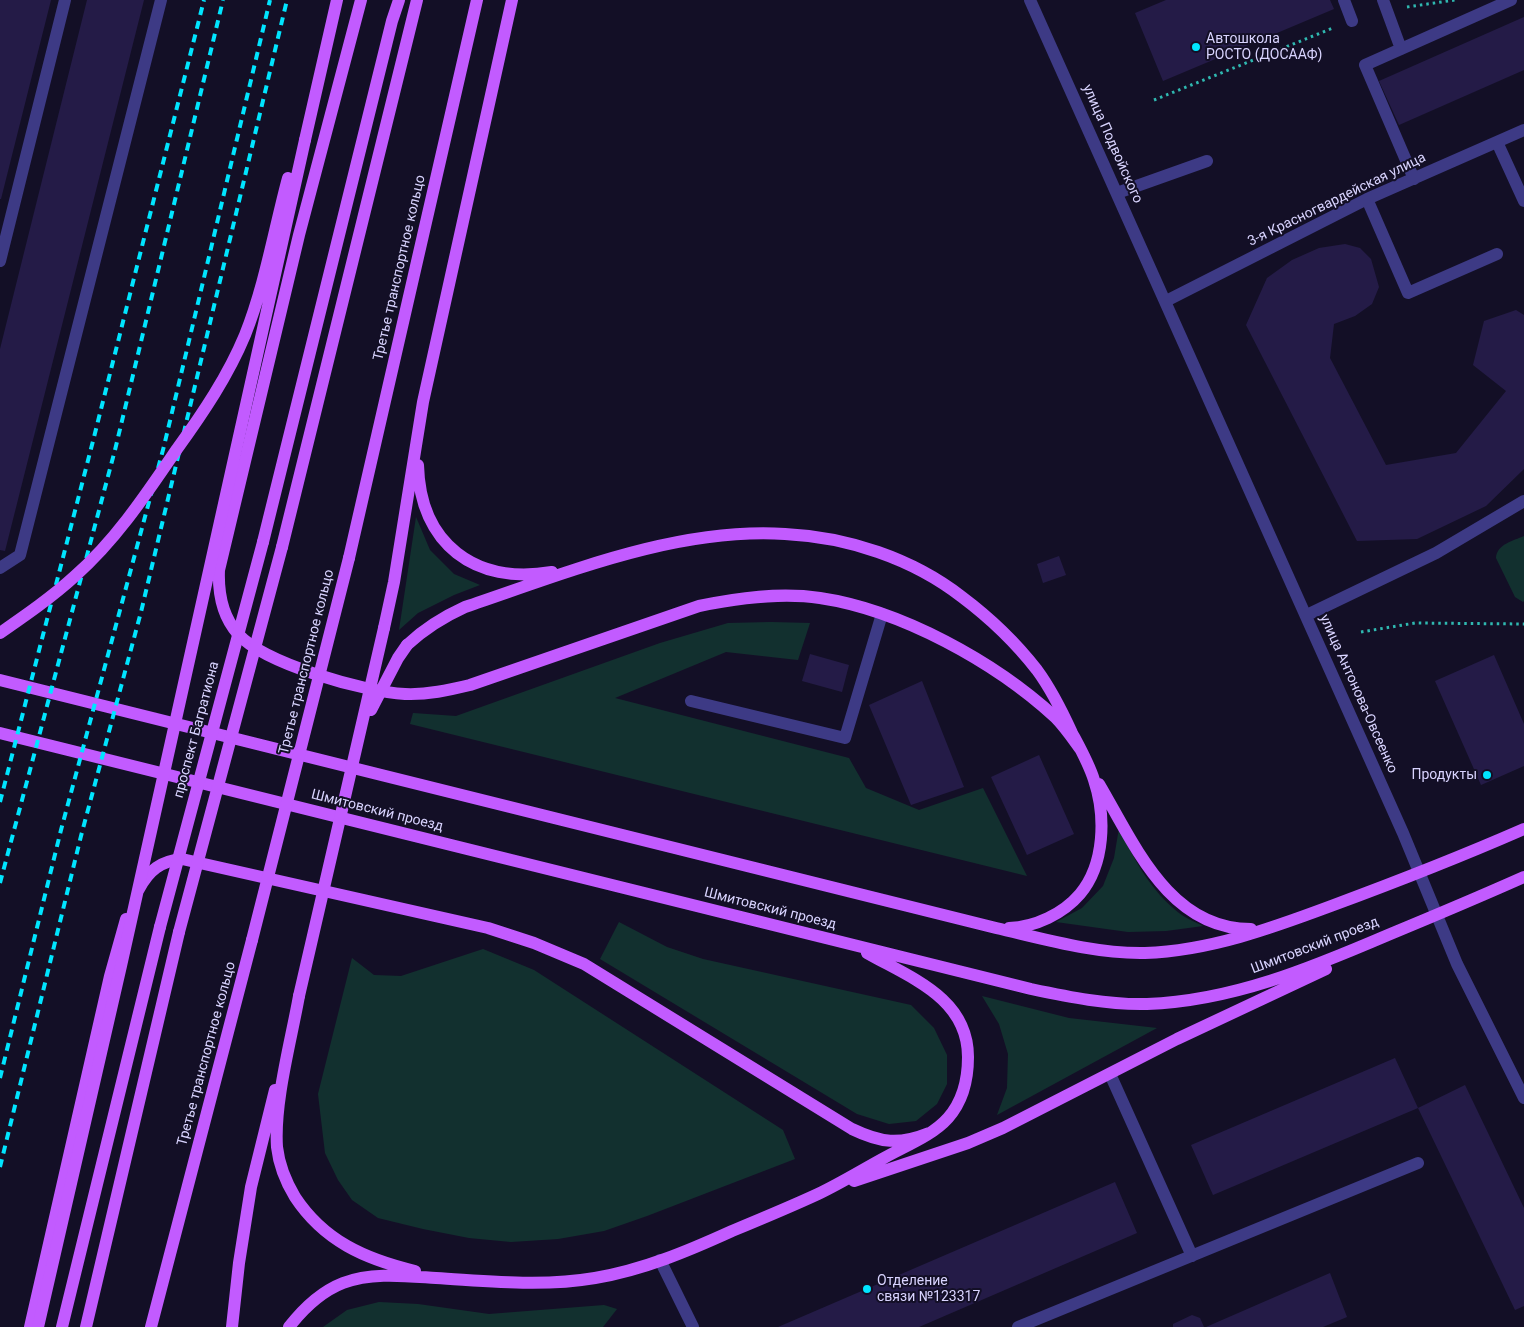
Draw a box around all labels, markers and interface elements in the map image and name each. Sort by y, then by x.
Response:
place label: Автошкола РОСТО (ДОСААФ) [1206,31,1322,64]
marker: Автошкола РОСТО (ДОСААФ) [1190,41,1202,53]
street label: улица Подвойского [1078,82,1146,206]
street label: 3-я Красногвардейская улица [1245,150,1429,250]
street label: Третье транспортное кольцо [370,174,430,362]
street label: Третье транспортное кольцо [276,568,338,756]
street label: улица Антонова-Овсеенко [1315,612,1401,776]
street label: проспект Багратиона [171,660,223,800]
place label: Продукты [1411,767,1477,783]
marker: Продукты [1481,769,1493,781]
street label: Шмитовский проезд [309,786,445,836]
street label: Шмитовский проезд [702,884,838,934]
street label: Шмитовский проезд [1249,914,1381,978]
street label: Третье транспортное кольцо [174,960,240,1148]
place label: Отделение связи №123317 [877,1273,980,1305]
marker: Отделение связи №123317 [861,1283,873,1295]

